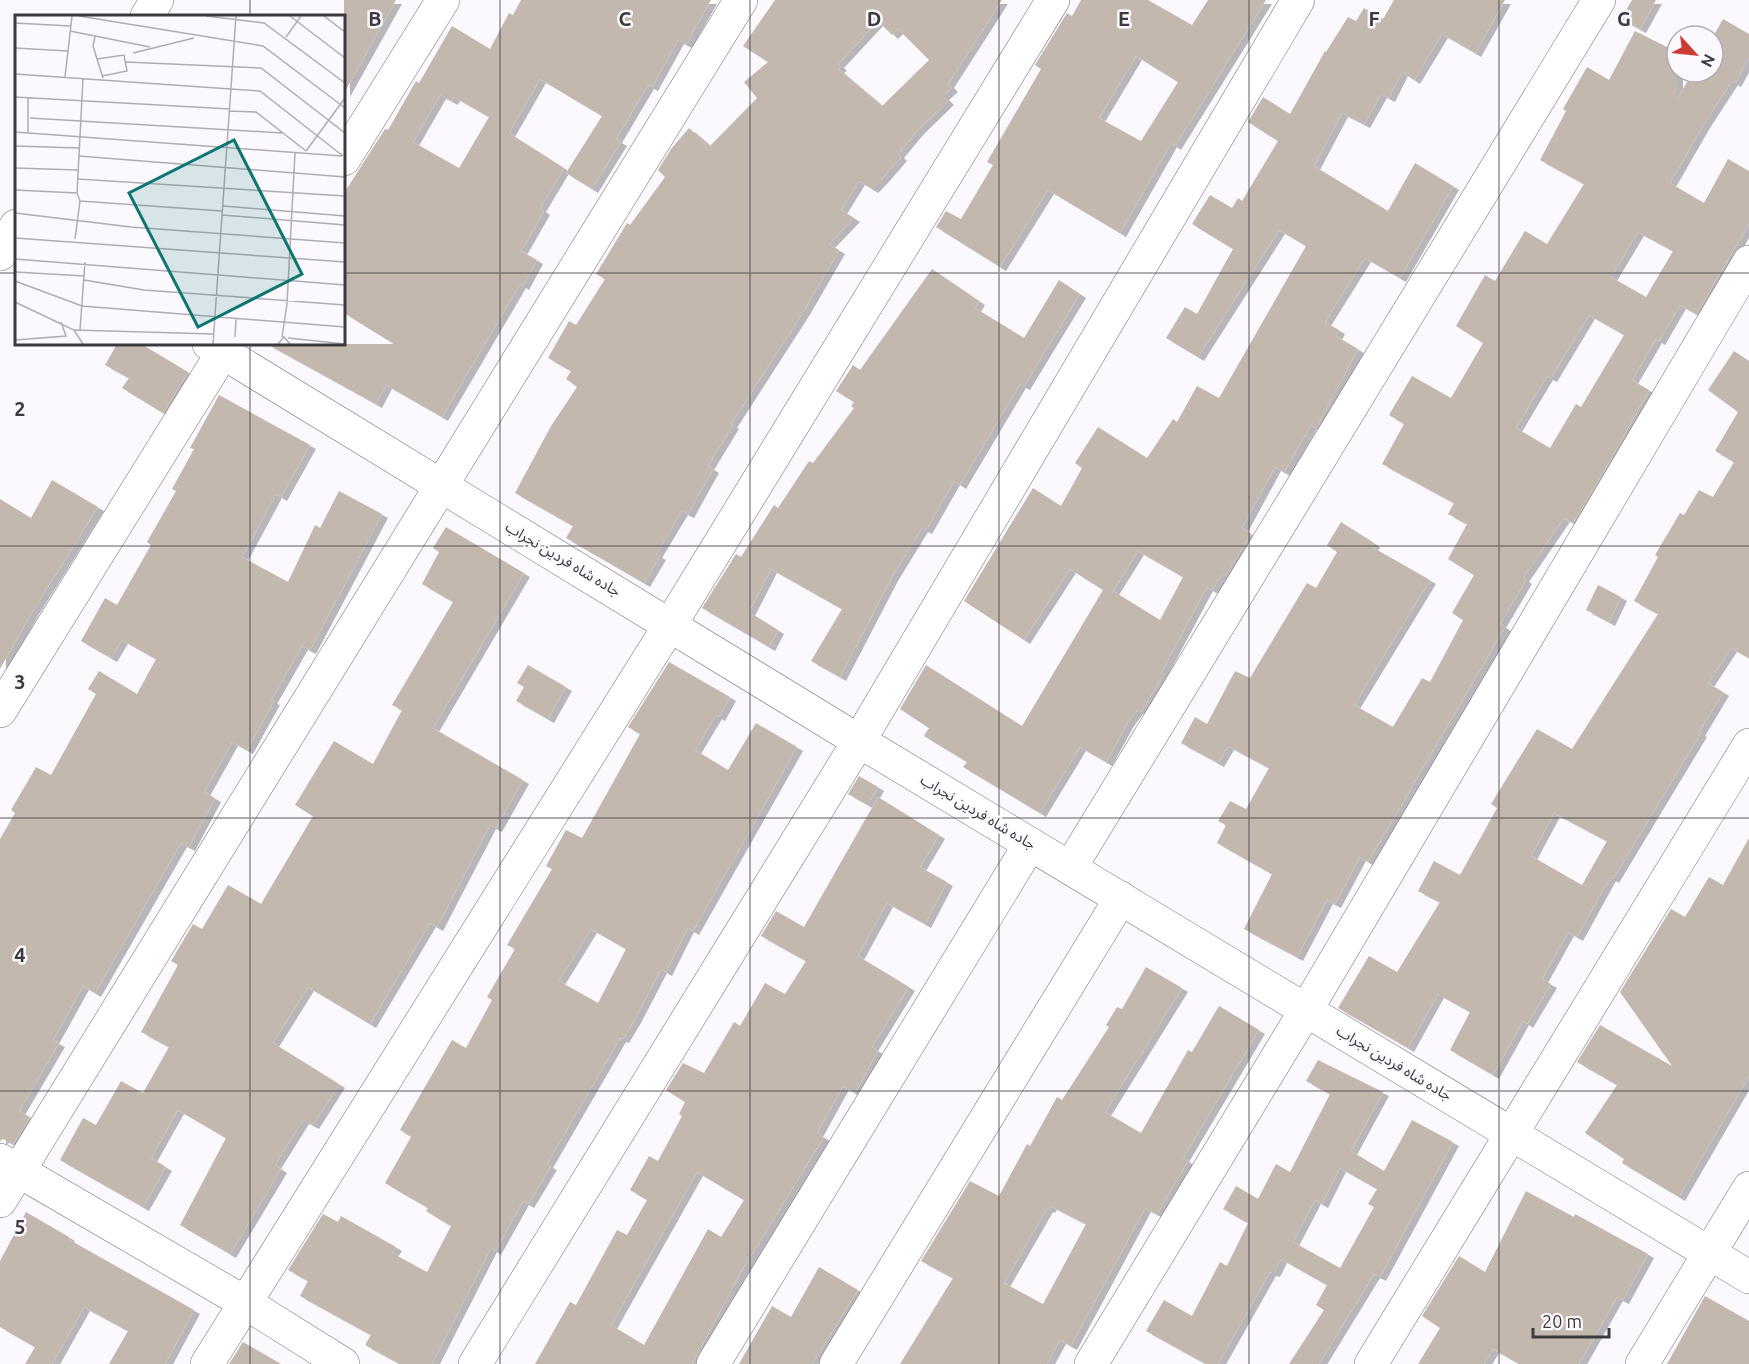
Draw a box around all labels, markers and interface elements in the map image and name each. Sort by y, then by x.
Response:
text: B [368,7,382,30]
text: C [619,7,632,30]
text: D [867,7,881,30]
text: E [1118,7,1130,30]
text: F [1368,7,1380,30]
text: G [1617,7,1631,30]
inset map [15,15,345,345]
north arrow [1665,24,1725,84]
text: N [1698,51,1719,70]
text: 2 [14,397,26,420]
street label: جاده شاه فردین نجراب [502,517,624,601]
text: 3 [14,670,26,693]
street label: جاده شاه فردین نجراب [917,770,1039,854]
text: 4 [14,943,26,966]
street label: جاده شاه فردین نجراب [1333,1021,1455,1105]
text: 5 [14,1215,26,1238]
scale bar [1533,1301,1610,1339]
text: 20 m [1542,1311,1582,1331]

